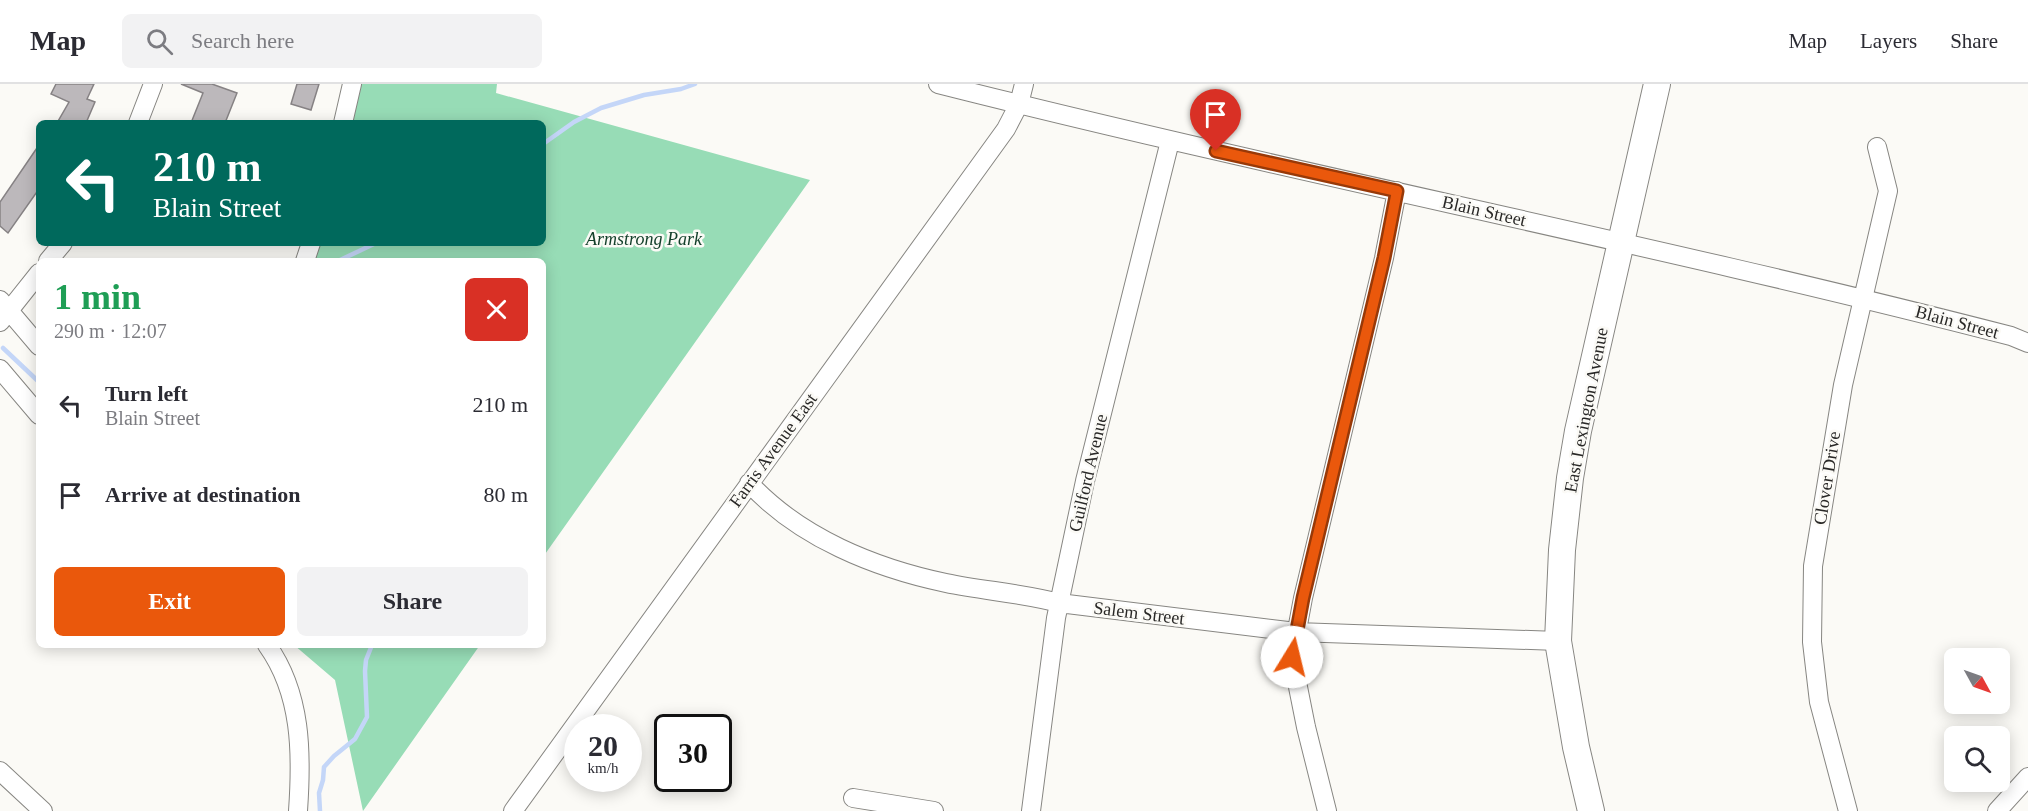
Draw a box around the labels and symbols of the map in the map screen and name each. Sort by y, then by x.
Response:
pin [1190,89,1241,151]
street label: Blain Street [1440,192,1528,230]
park label: Armstrong Park [585,229,703,249]
street label: Blain Street [1913,301,2001,343]
street label: East Lexington Avenue [1560,326,1612,494]
street label: Farris Avenue East [725,389,821,511]
street label: Guilford Avenue [1065,412,1111,534]
street label: Clover Drive [1810,430,1844,526]
street label: Salem Street [1092,597,1186,629]
position arrow [1260,625,1324,689]
north arrow [1944,648,2010,714]
speed limit sign: 30 [654,714,732,792]

